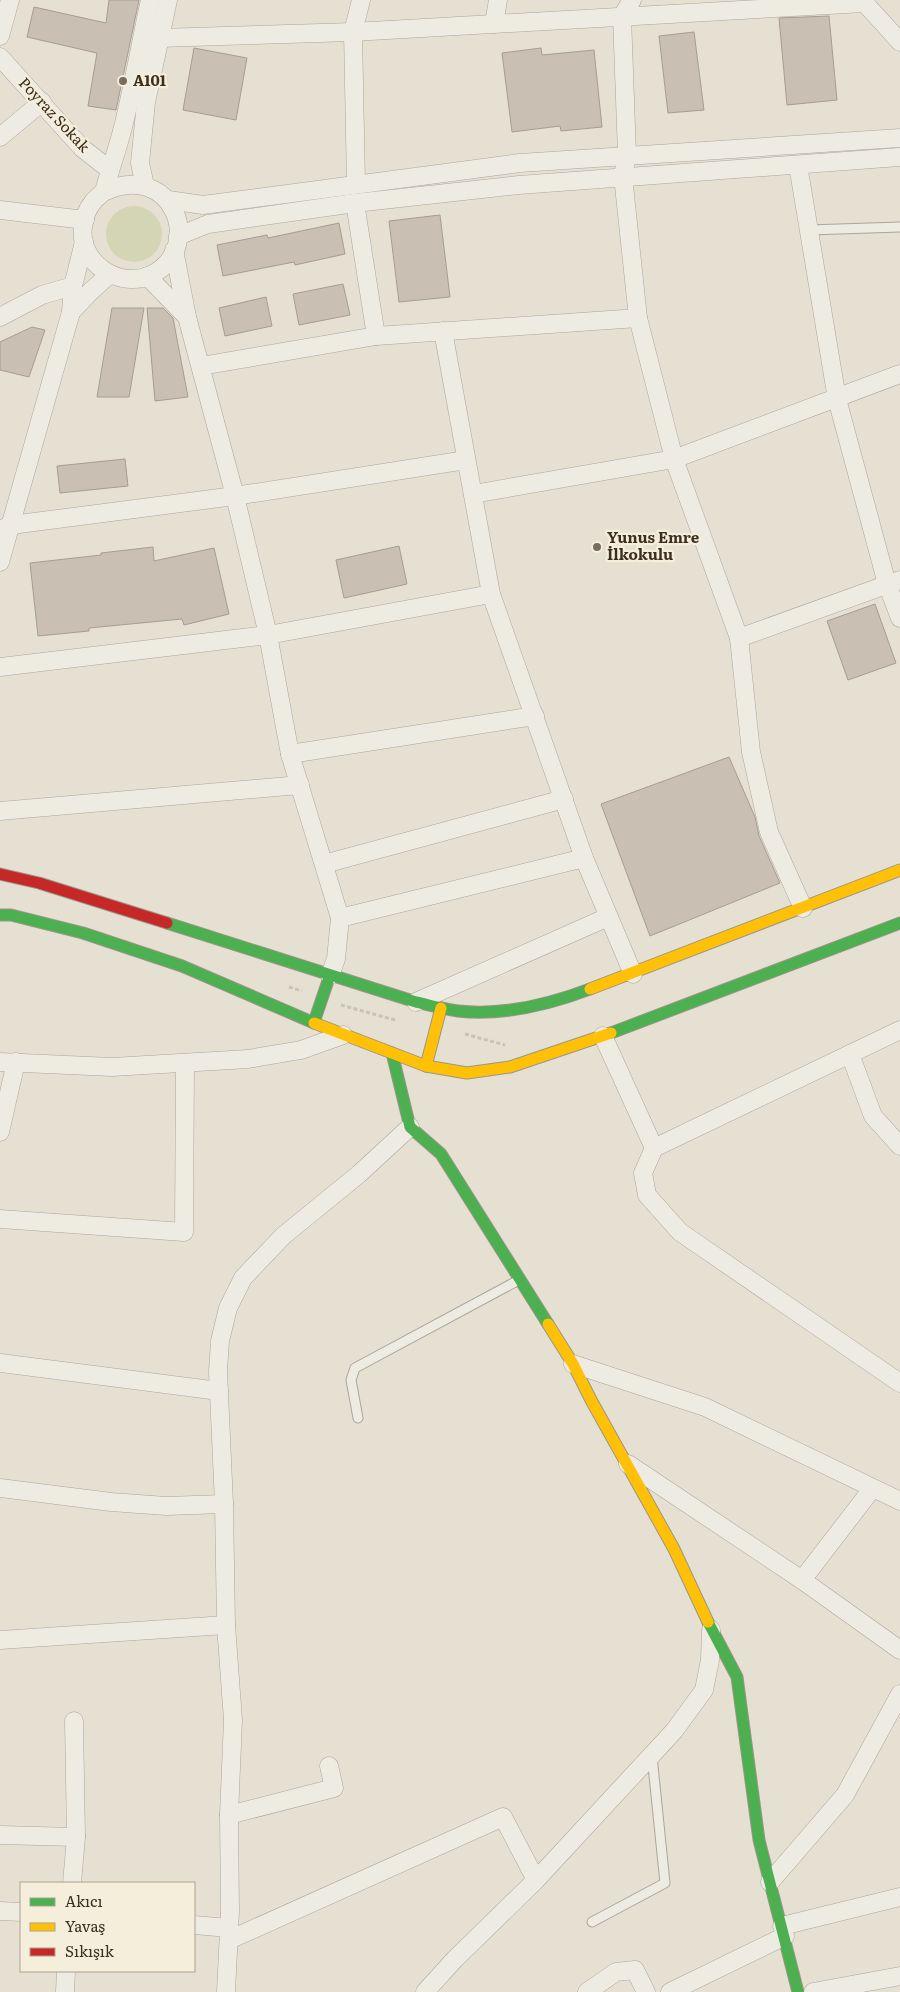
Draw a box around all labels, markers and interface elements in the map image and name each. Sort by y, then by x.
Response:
place label: A101 [133,68,166,91]
street label: Poyraz Sokak [14,71,97,157]
marker: A101 [117,75,129,87]
place label: Yunus Emre İlkokulu [607,525,700,565]
marker: Yunus Emre İlkokulu [591,541,603,553]
legend [20,1882,195,1972]
text: Akıcı [65,1889,103,1912]
text: Yavaş [65,1914,105,1937]
text: Sıkışık [65,1939,115,1962]

